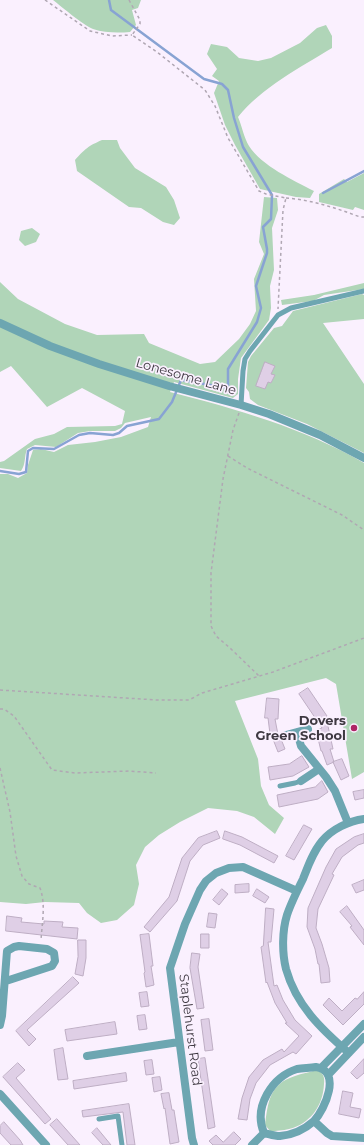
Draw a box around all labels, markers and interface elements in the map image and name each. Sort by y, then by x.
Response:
street label: Lonesome Lane [134,355,238,399]
place label: Dovers Green School [256,713,346,744]
marker: Dovers Green School [349,723,359,733]
street label: Staplehurst Road [175,973,205,1087]

